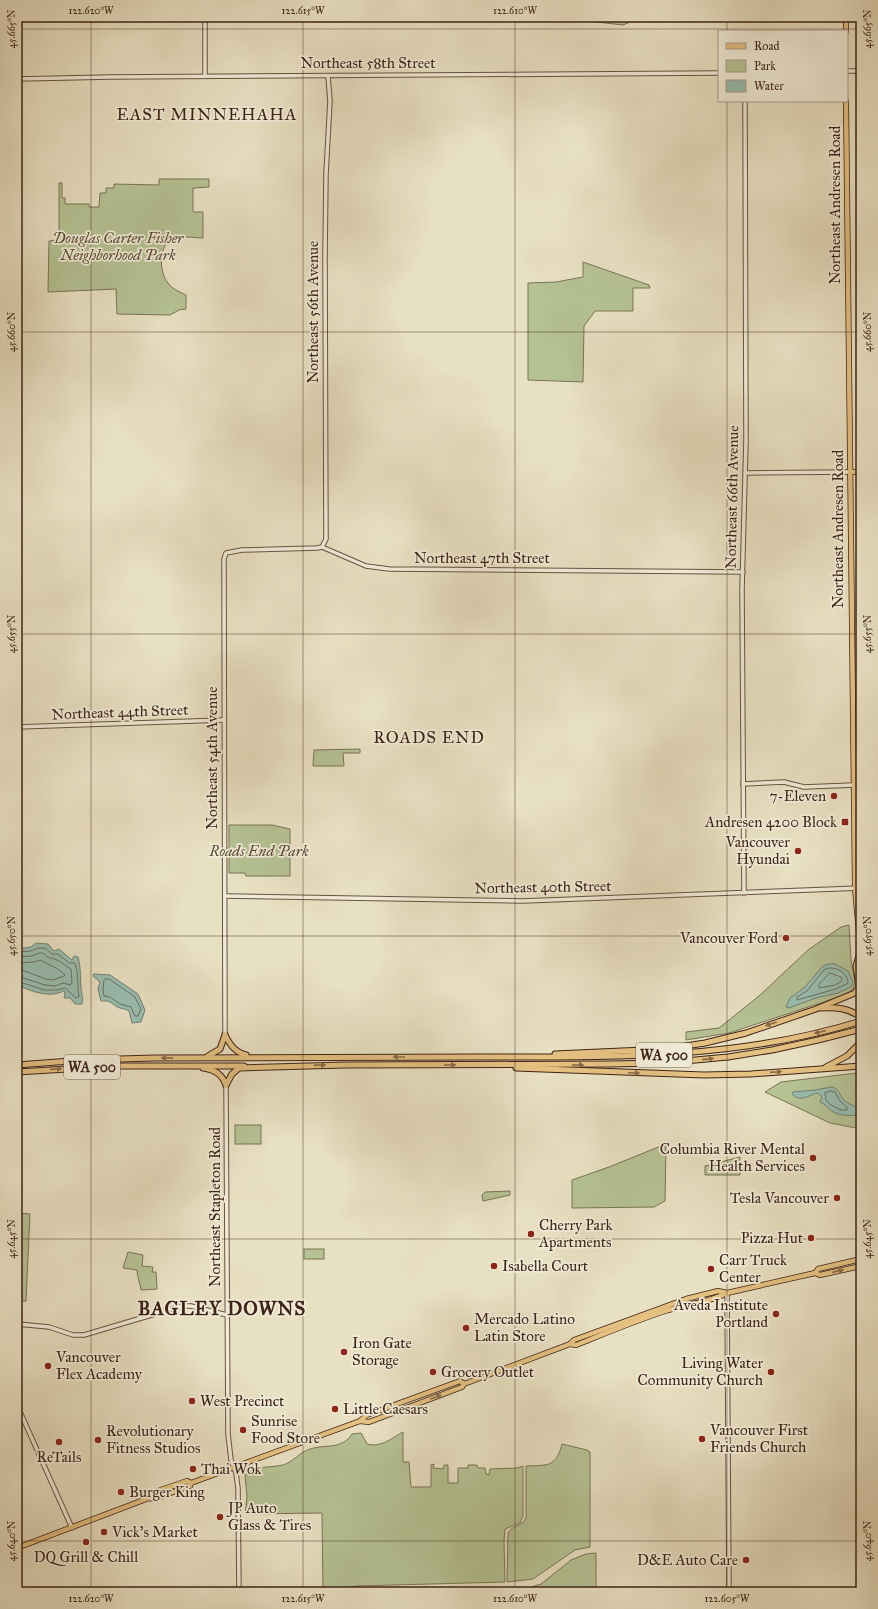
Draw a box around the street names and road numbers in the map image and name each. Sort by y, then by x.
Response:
street label: Northeast 58th Street [301,54,436,72]
street label: Northeast Andresen Road [826,125,844,284]
street label: Northeast 56th Avenue [304,241,322,383]
street label: Northeast 66th Avenue [722,425,742,569]
street label: Northeast Andresen Road [829,449,847,608]
street label: Northeast 47th Street [414,549,551,567]
street label: Northeast 54th Avenue [203,687,221,829]
street label: Northeast 44th Street [51,701,189,723]
street label: Northeast 40th Street [474,877,612,897]
road number: WA 500 [636,1043,692,1067]
road number: WA 500 [64,1055,120,1079]
street label: Northeast Stapleton Road [206,1126,224,1287]

